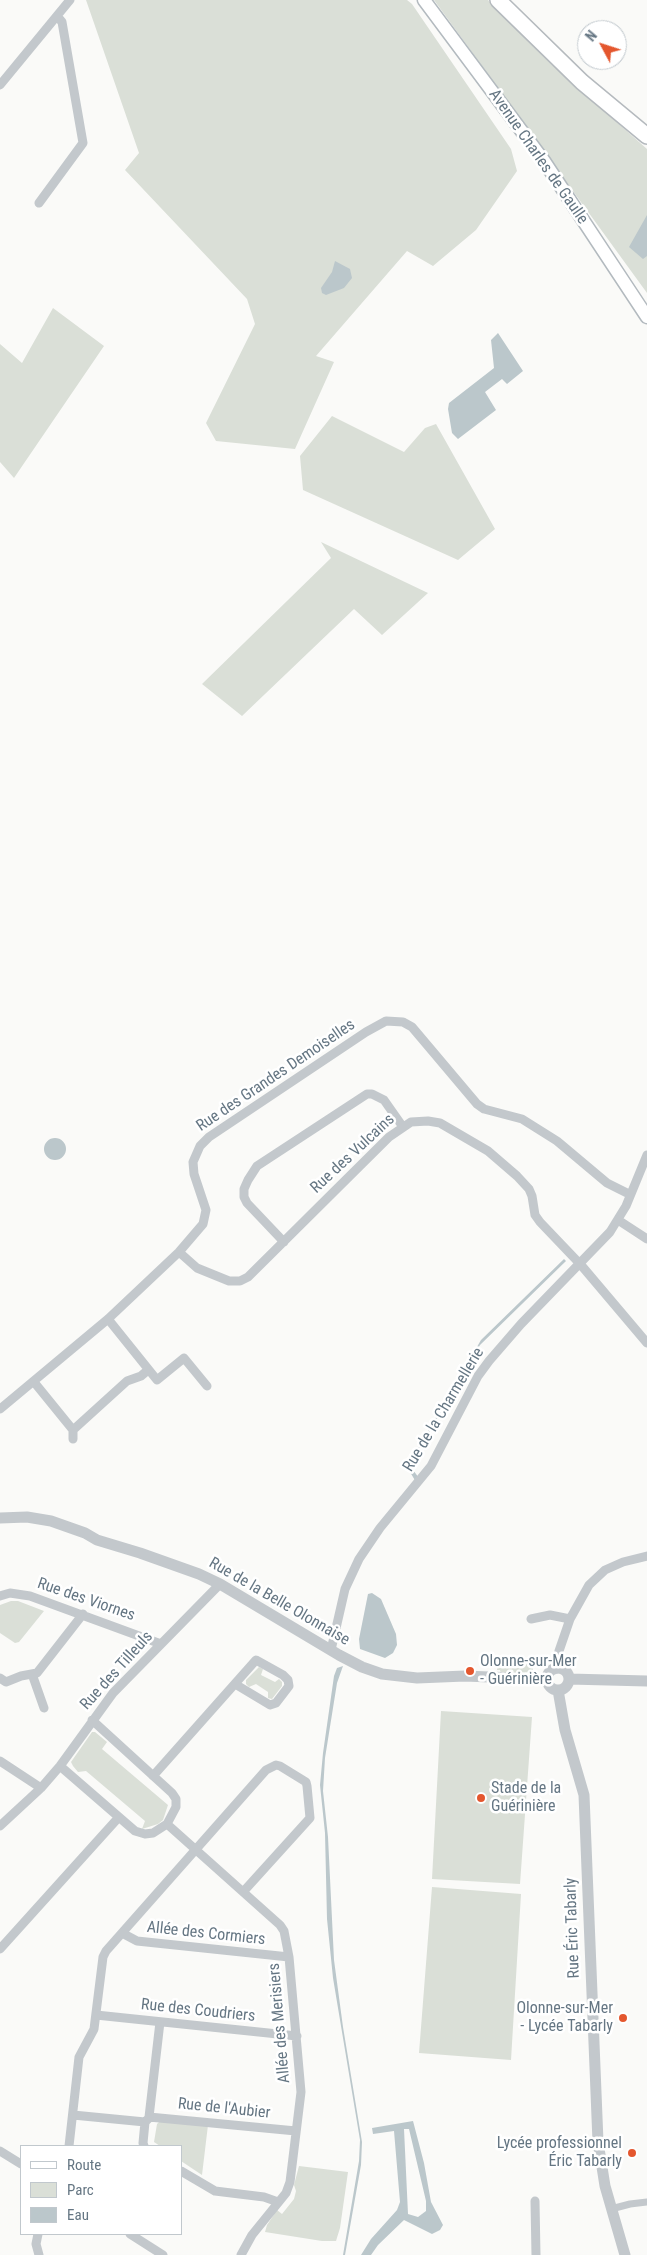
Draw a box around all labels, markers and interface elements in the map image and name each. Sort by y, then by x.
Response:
north arrow [577,20,627,70]
text: N [582,28,600,44]
street label: Avenue Charles de Gaulle [484,86,592,228]
street label: Rue des Grandes Demoiselles [193,1016,359,1136]
street label: Rue des Vulcains [307,1110,399,1198]
street label: Rue de la Charmellerie [399,1345,489,1475]
street label: Rue de la Belle Olonnaise [205,1554,353,1650]
street label: Rue des Viornes [35,1574,137,1626]
street label: Rue des Tilleuls [77,1628,157,1714]
place label: Olonne-sur-Mer - Guérinière [480,1652,577,1690]
marker: Olonne-sur-Mer - Guérinière [464,1665,476,1677]
place label: Stade de la Guérinière [491,1779,561,1817]
marker: Stade de la Guérinière [475,1792,487,1804]
street label: Rue Éric Tabarly [562,1877,584,1979]
street label: Allée des Cormiers [146,1918,266,1950]
street label: Allée des Merisiers [265,1962,295,2084]
street label: Rue des Coudriers [140,1995,256,2027]
place label: Olonne-sur-Mer - Lycée Tabarly [516,1999,613,2037]
marker: Olonne-sur-Mer - Lycée Tabarly [617,2012,629,2024]
street label: Rue de l'Aubier [177,2095,271,2123]
place label: Lycée professionnel Éric Tabarly [497,2134,622,2172]
legend [20,2145,182,2235]
marker: Lycée professionnel Éric Tabarly [626,2147,638,2159]
text: Route [67,2156,101,2174]
text: Parc [67,2181,94,2199]
text: Eau [67,2206,89,2224]

